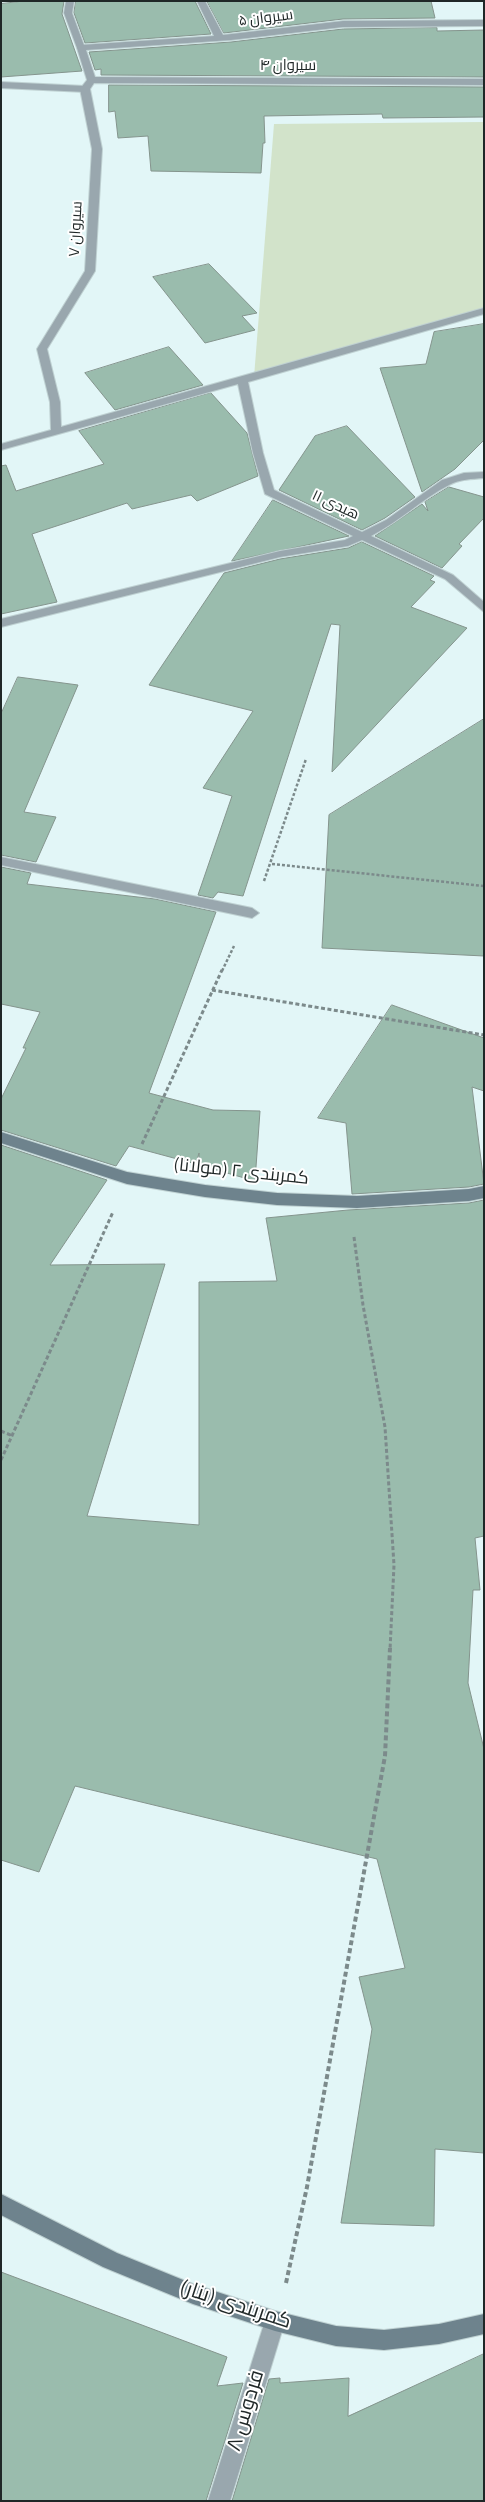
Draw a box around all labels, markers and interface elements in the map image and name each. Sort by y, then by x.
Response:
street label: سیروان ۵ [238,7,294,31]
street label: سیروان ۴ [260,58,316,76]
street label: سیروان ۷ [67,201,87,257]
street label: هیدی ۱۱ [309,487,361,525]
street label: کمربندی ۲ (مولانا) [172,1155,310,1191]
street label: کمربندی (بنار) [176,2276,294,2336]
street label: فردوس ۸ [223,2367,271,2455]

